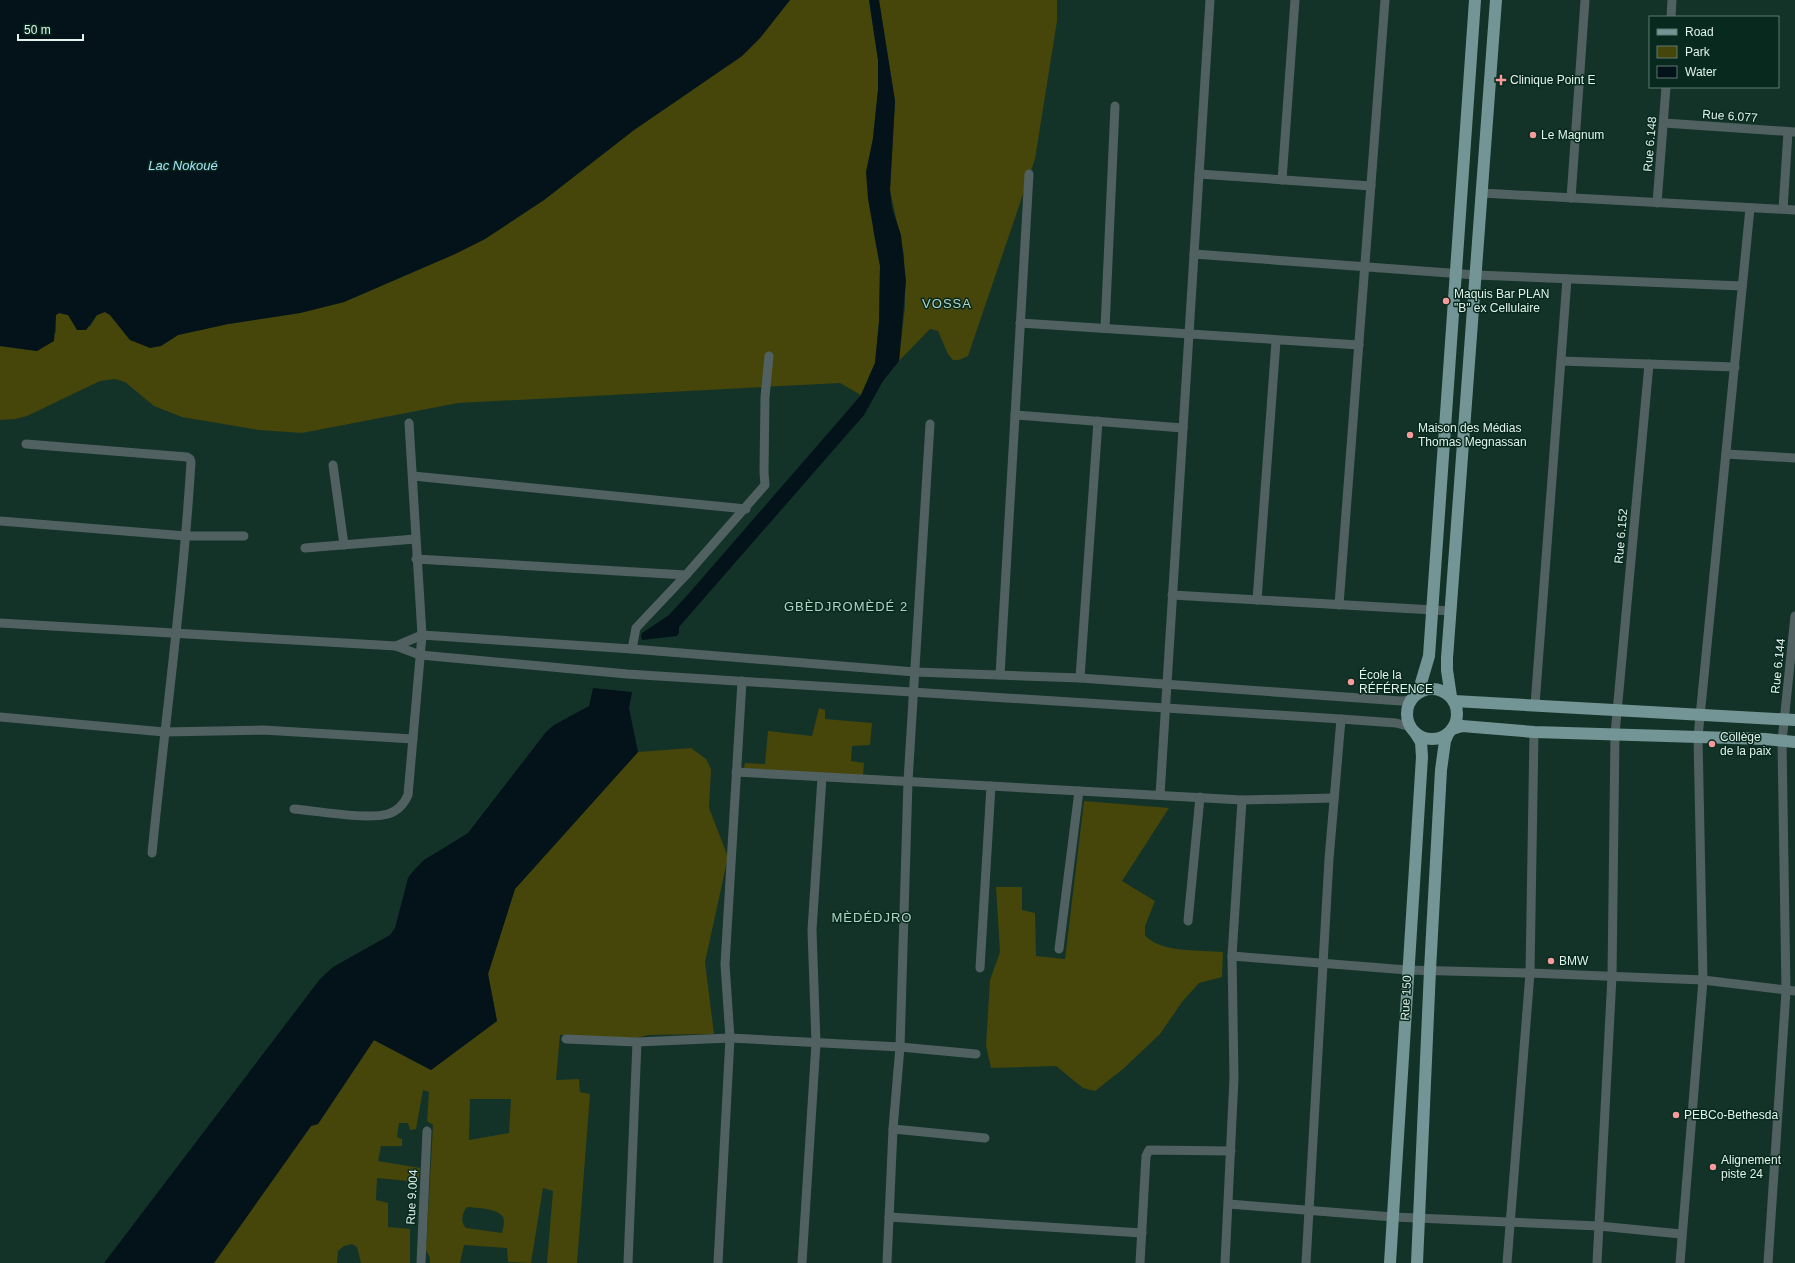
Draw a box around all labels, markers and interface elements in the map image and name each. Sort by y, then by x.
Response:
scale bar [18,16,83,42]
legend [1649,16,1779,88]
text: 50 m [24,23,51,37]
text: Road [1685,25,1714,39]
text: Park [1685,45,1711,59]
text: Water [1685,65,1717,79]
place label: Clinique Point E [1510,73,1595,87]
marker: Clinique Point E [1495,74,1507,86]
street label: Rue 6.077 [1702,107,1758,125]
street label: Rue 6.148 [1641,115,1659,172]
place label: Le Magnum [1541,128,1604,142]
marker: Le Magnum [1528,130,1538,140]
water label: Lac Nokoué [148,158,218,173]
place label: Maquis Bar PLAN "B" ex Cellulaire [1454,287,1549,315]
district label: VOSSA [922,296,972,311]
marker: Maquis Bar PLAN "B" ex Cellulaire [1441,296,1451,306]
place label: Maison des Médias Thomas Megnassan [1418,421,1527,449]
marker: Maison des Médias Thomas Megnassan [1405,430,1415,440]
street label: Rue 6.152 [1612,507,1630,564]
district label: GBÈDJROMÈDÉ 2 [784,599,908,614]
street label: Rue 6.144 [1768,637,1788,694]
place label: École la RÉFÉRENCE [1359,667,1433,696]
marker: École la RÉFÉRENCE [1346,677,1356,687]
place label: Collège de la paix [1720,730,1771,758]
marker: Collège de la paix [1707,739,1717,749]
district label: MÈDÉDJRO [832,910,912,925]
place label: BMW [1559,954,1589,968]
marker: BMW [1546,956,1556,966]
street label: Rue 150 [1398,975,1414,1021]
place label: PEBCo-Bethesda [1684,1108,1778,1122]
marker: PEBCo-Bethesda [1671,1110,1681,1120]
place label: Alignement piste 24 [1721,1153,1782,1181]
marker: Alignement piste 24 [1708,1162,1718,1172]
street label: Rue 9.004 [404,1169,420,1225]

